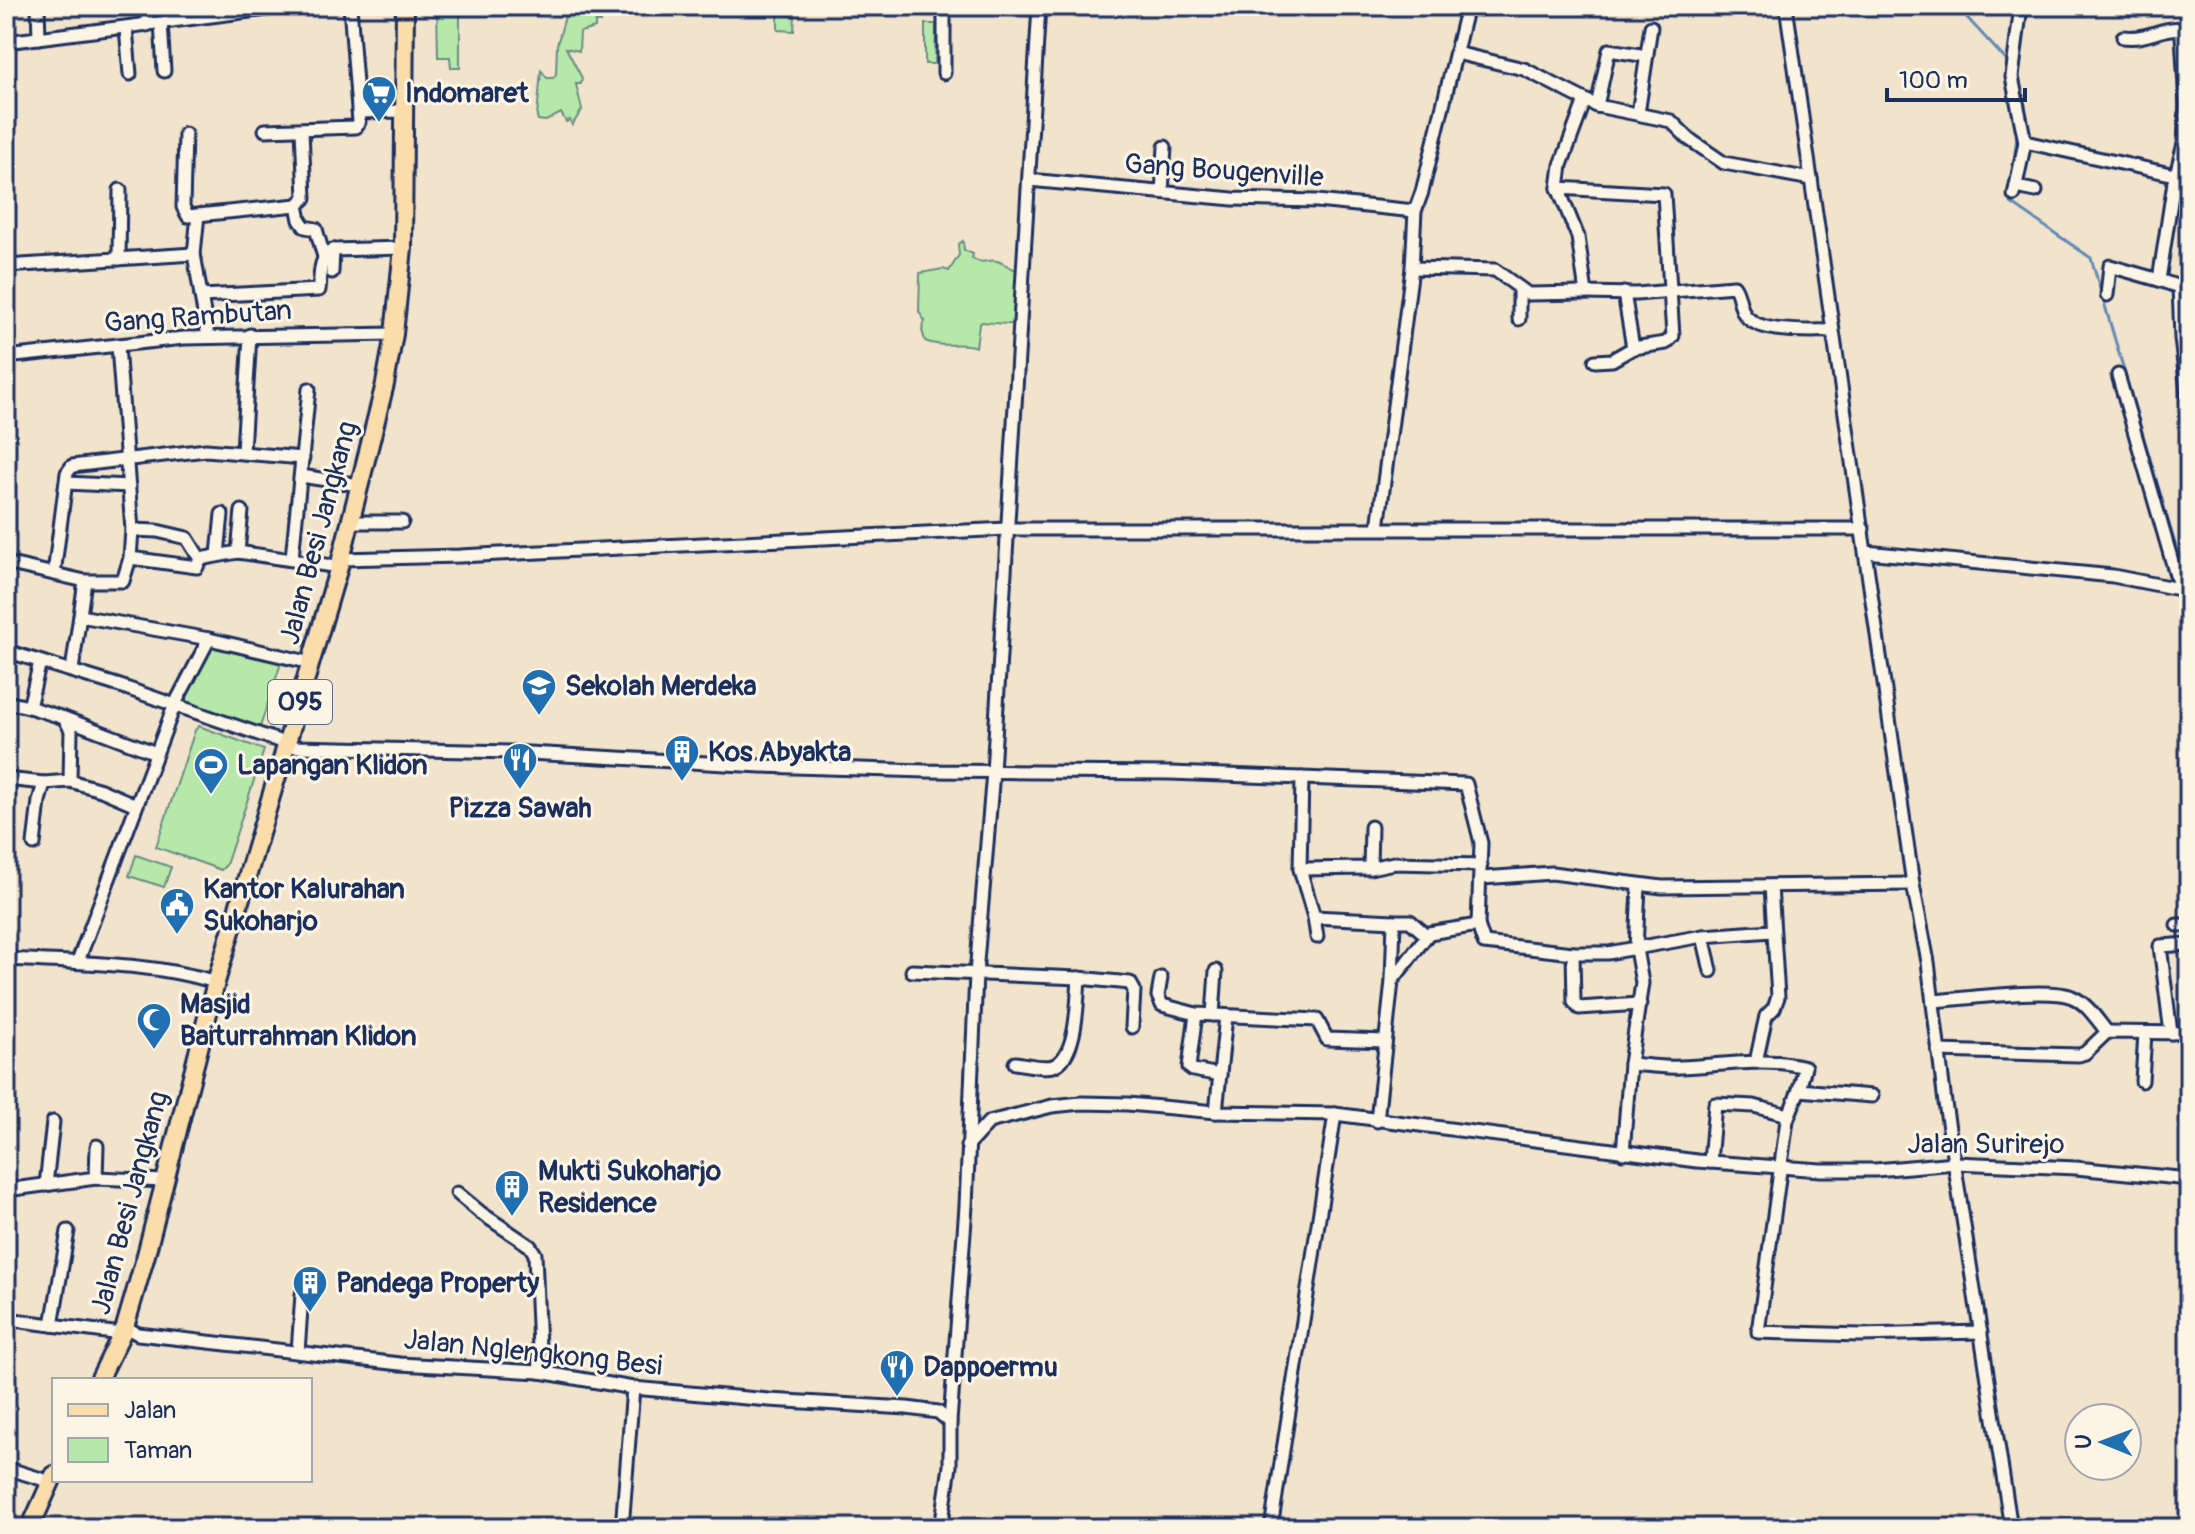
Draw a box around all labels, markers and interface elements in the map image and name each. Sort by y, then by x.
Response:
scale bar [1887,52,2025,102]
text: 100 m [1899,66,1968,95]
supermarket icon: Indomaret [360,74,398,124]
place label: Indomaret [405,76,529,111]
street label: Gang Bougenville [1123,147,1325,195]
street label: Gang Rambutan [103,293,293,341]
street label: Jalan Besi Jangkang [272,418,366,648]
school or university icon: Sekolah Merdeka [520,667,558,717]
place label: Sekolah Merdeka [565,669,757,704]
road number: 095 [268,680,332,724]
building icon: Kos Abyakta [663,733,701,783]
place label: Kos Abyakta [708,735,851,770]
restaurant icon: Pizza Sawah [501,741,539,791]
sports icon: Lapangan Klidon [192,746,230,796]
place label: Lapangan Klidon [237,748,428,783]
place label: Pizza Sawah [448,791,592,826]
place label: Kantor Kalurahan Sukoharjo [203,872,405,939]
public building icon: Kantor Kalurahan Sukoharjo [158,886,196,936]
place label: Masjid Baiturrahman Klidon [180,987,417,1054]
mosque icon: Masjid Baiturrahman Klidon [135,1001,173,1051]
street label: Jalan Besi Jangkang [83,1088,177,1318]
street label: Jalan Surirejo [1907,1127,2065,1162]
place label: Mukti Sukoharjo Residence [538,1154,721,1221]
building icon: Mukti Sukoharjo Residence [493,1168,531,1218]
building icon: Pandega Property [291,1264,329,1314]
place label: Pandega Property [336,1266,539,1301]
street label: Jalan Nglengkong Besi [402,1322,664,1384]
restaurant icon: Dappoermu [878,1348,916,1398]
place label: Dappoermu [923,1350,1058,1385]
legend [52,1378,312,1482]
text: Jalan [124,1396,176,1425]
north arrow [2063,1402,2143,1482]
text: U [2070,1434,2098,1449]
text: Taman [124,1436,192,1465]

